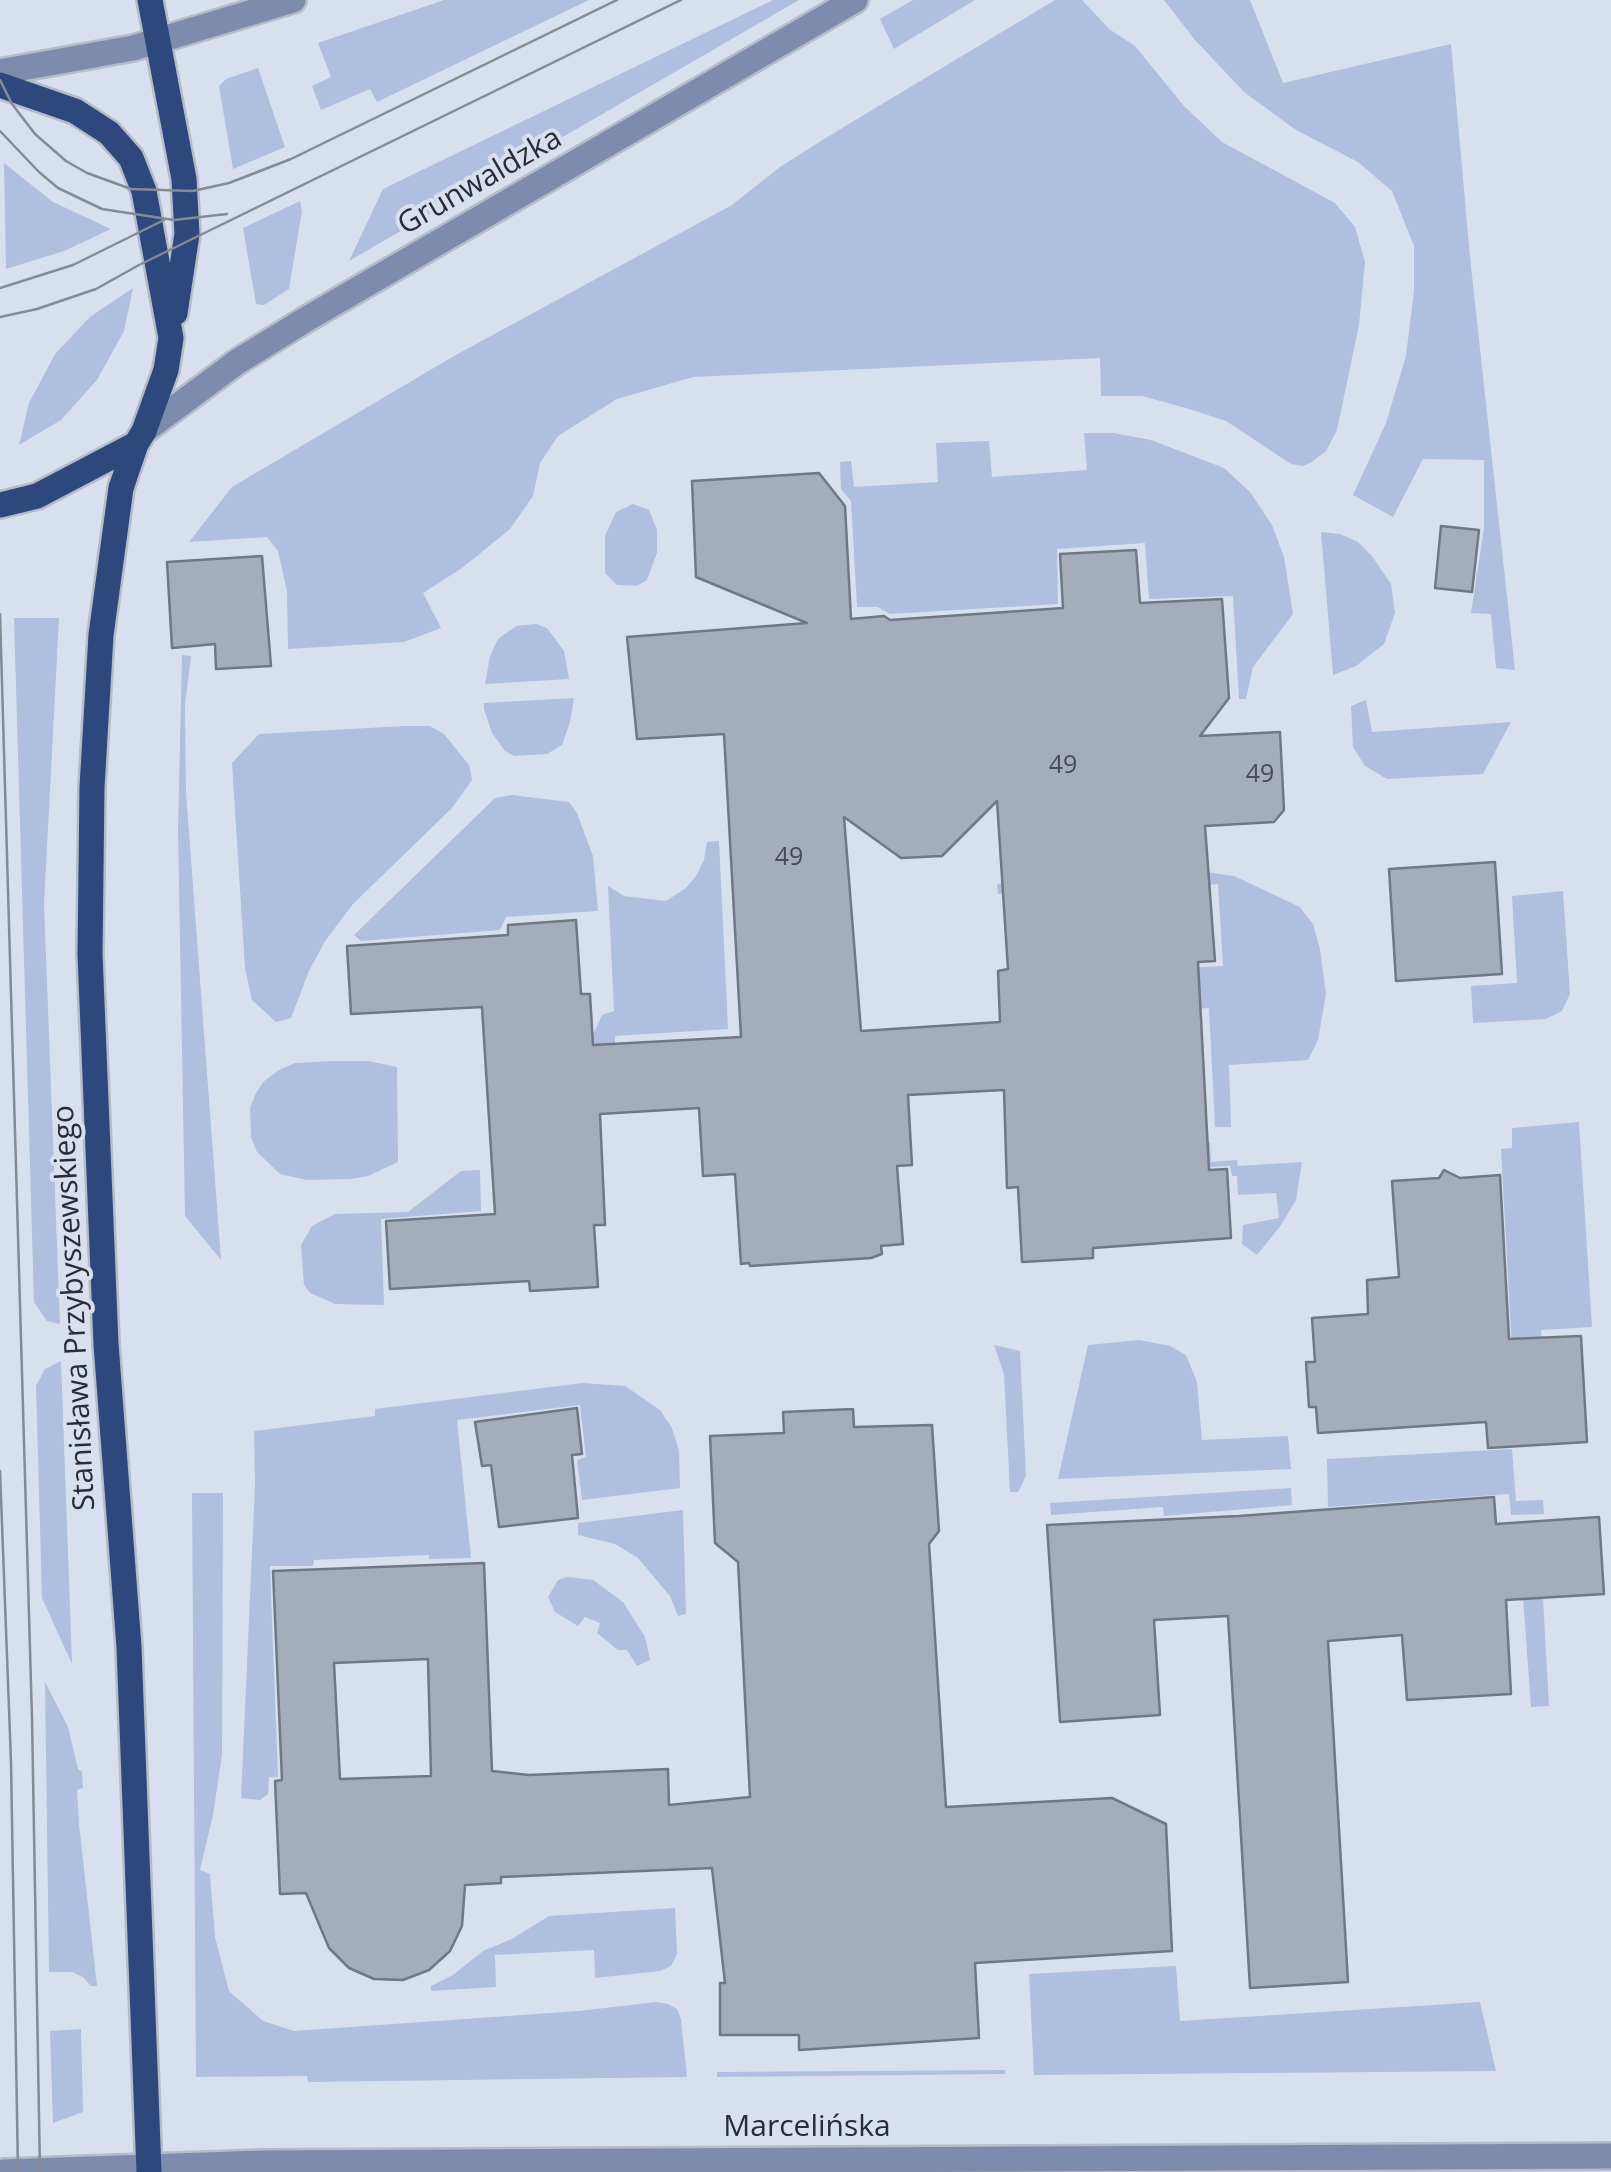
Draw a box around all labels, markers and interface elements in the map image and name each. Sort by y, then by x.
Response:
street label: Grunwaldzka [392,121,568,243]
house number: 49 [1049,751,1077,781]
house number: 49 [1246,760,1274,790]
house number: 49 [775,843,803,873]
street label: Stanisława Przybyszewskiego [46,1104,104,1512]
street label: Marcelińska [723,2109,891,2145]

